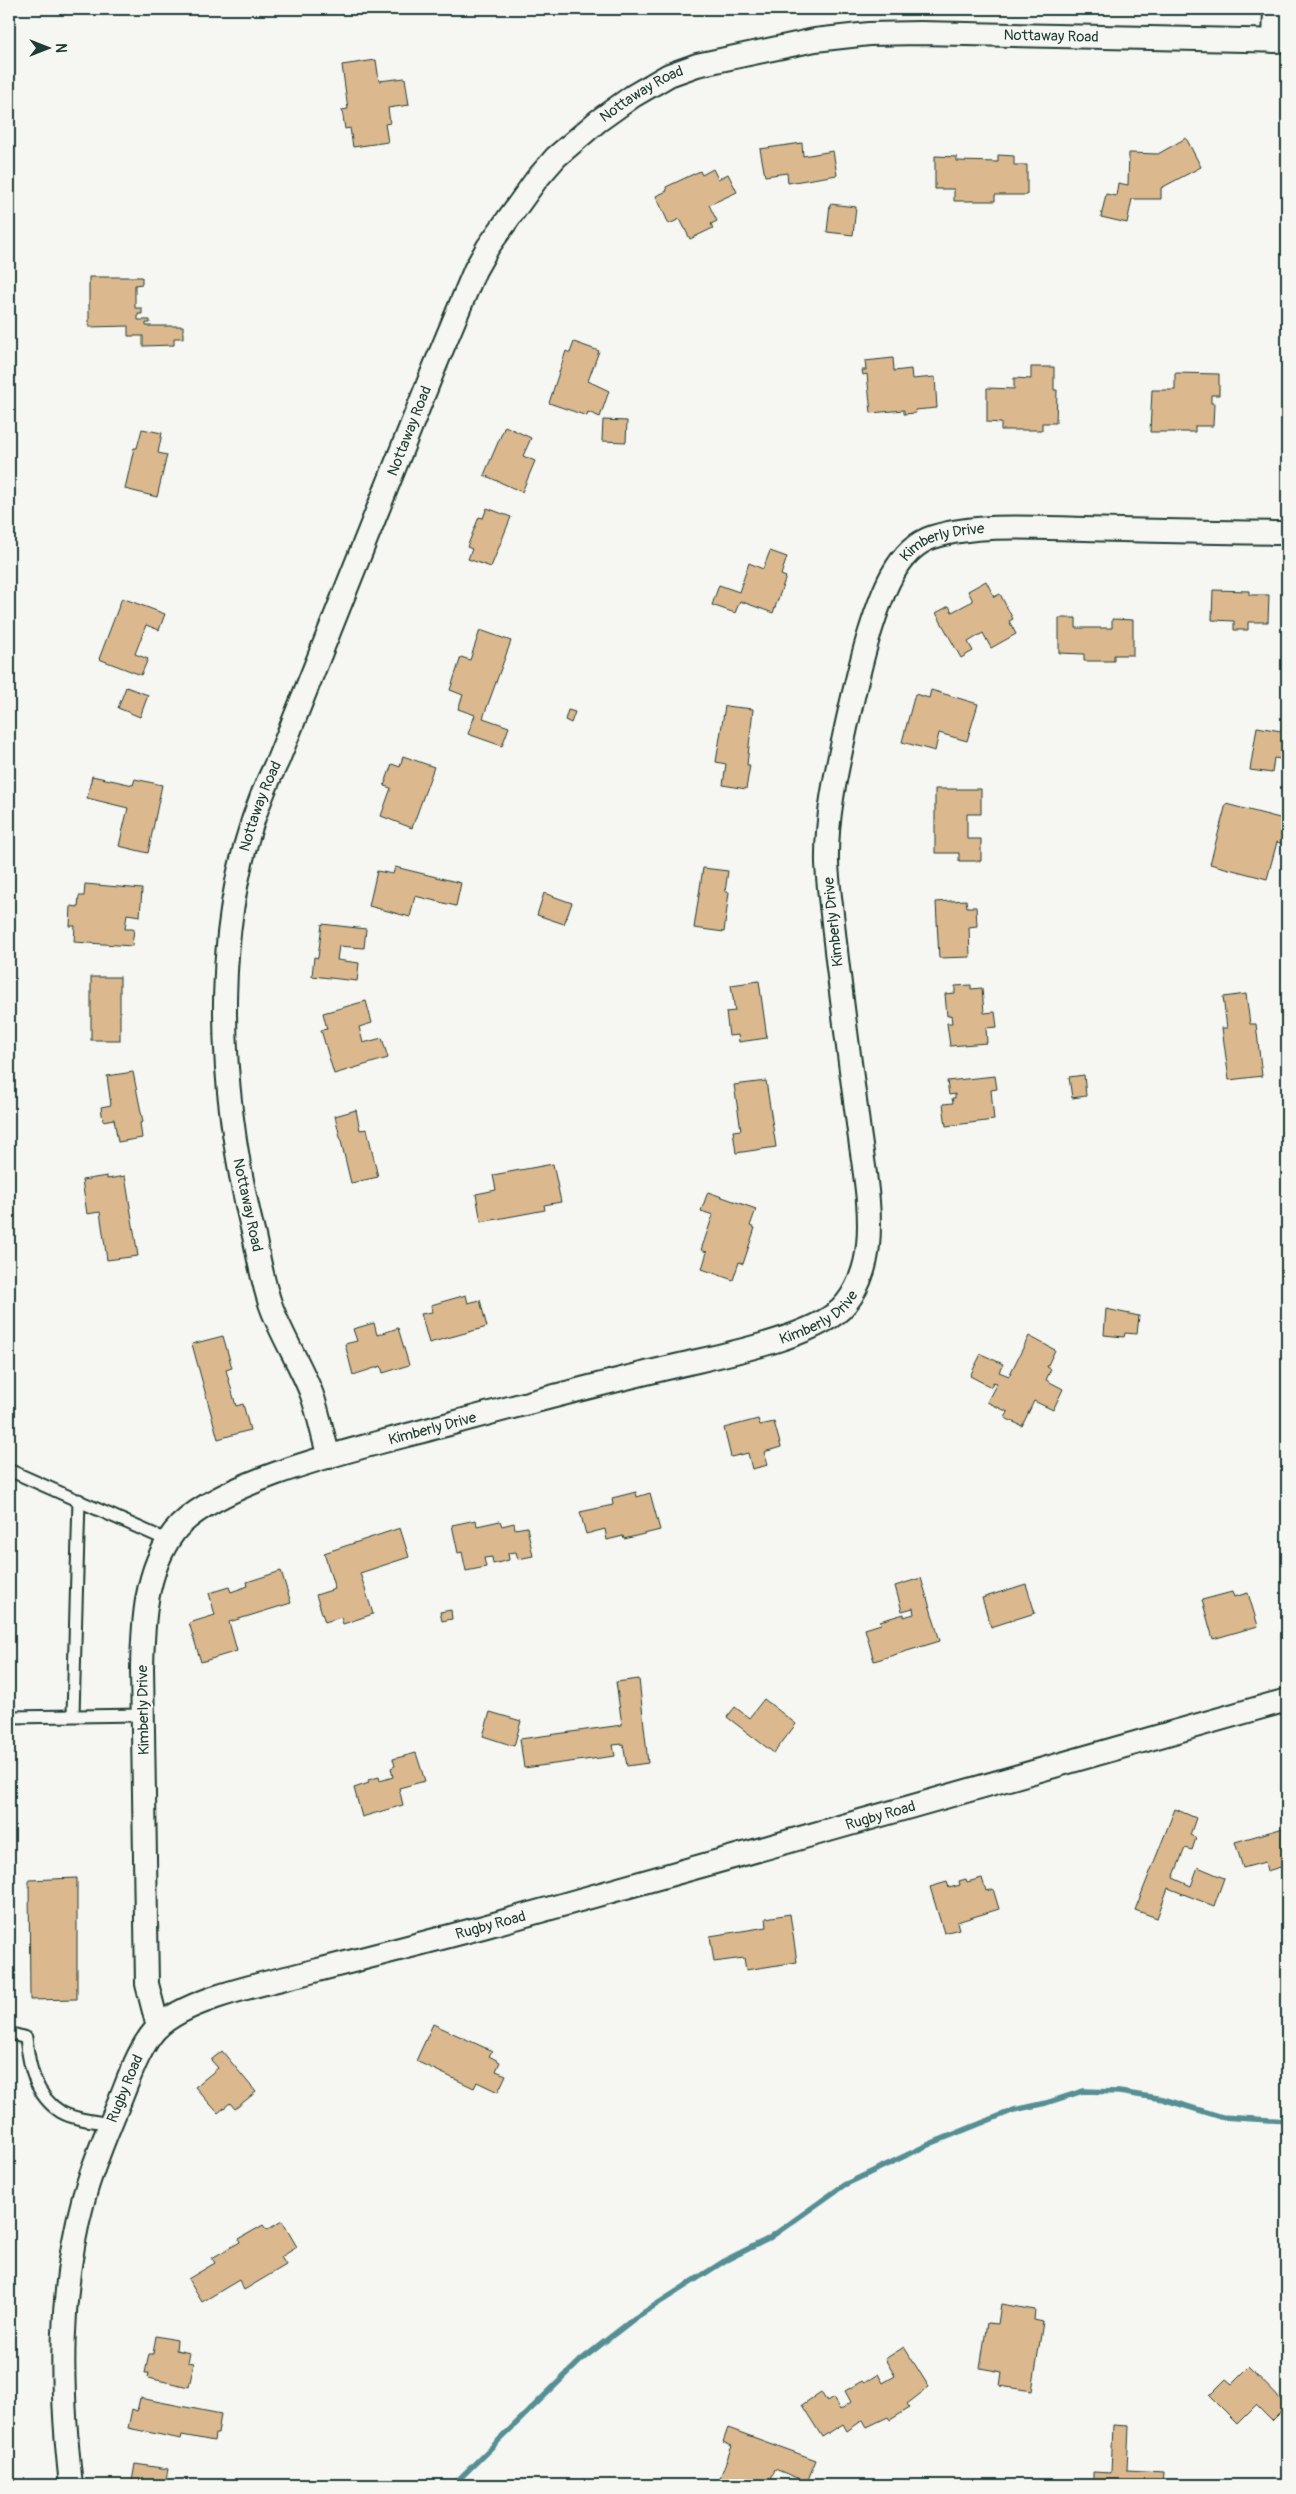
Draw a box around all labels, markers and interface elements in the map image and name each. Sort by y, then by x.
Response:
north arrow [22,22,72,72]
street label: Nottaway Road [1003,26,1099,47]
text: N [52,43,69,53]
street label: Nottaway Road [596,62,686,127]
street label: Nottaway Road [383,383,436,479]
street label: Kimberly Drive [896,519,986,566]
street label: Nottaway Road [235,758,286,854]
street label: Kimberly Drive [819,876,848,968]
street label: Nottaway Road [228,1157,267,1254]
street label: Kimberly Drive [777,1287,863,1349]
street label: Kimberly Drive [387,1408,479,1449]
street label: Kimberly Drive [133,1664,154,1755]
street label: Rugby Road [843,1797,918,1835]
street label: Rugby Road [453,1907,528,1944]
street label: Rugby Road [103,2052,148,2126]

